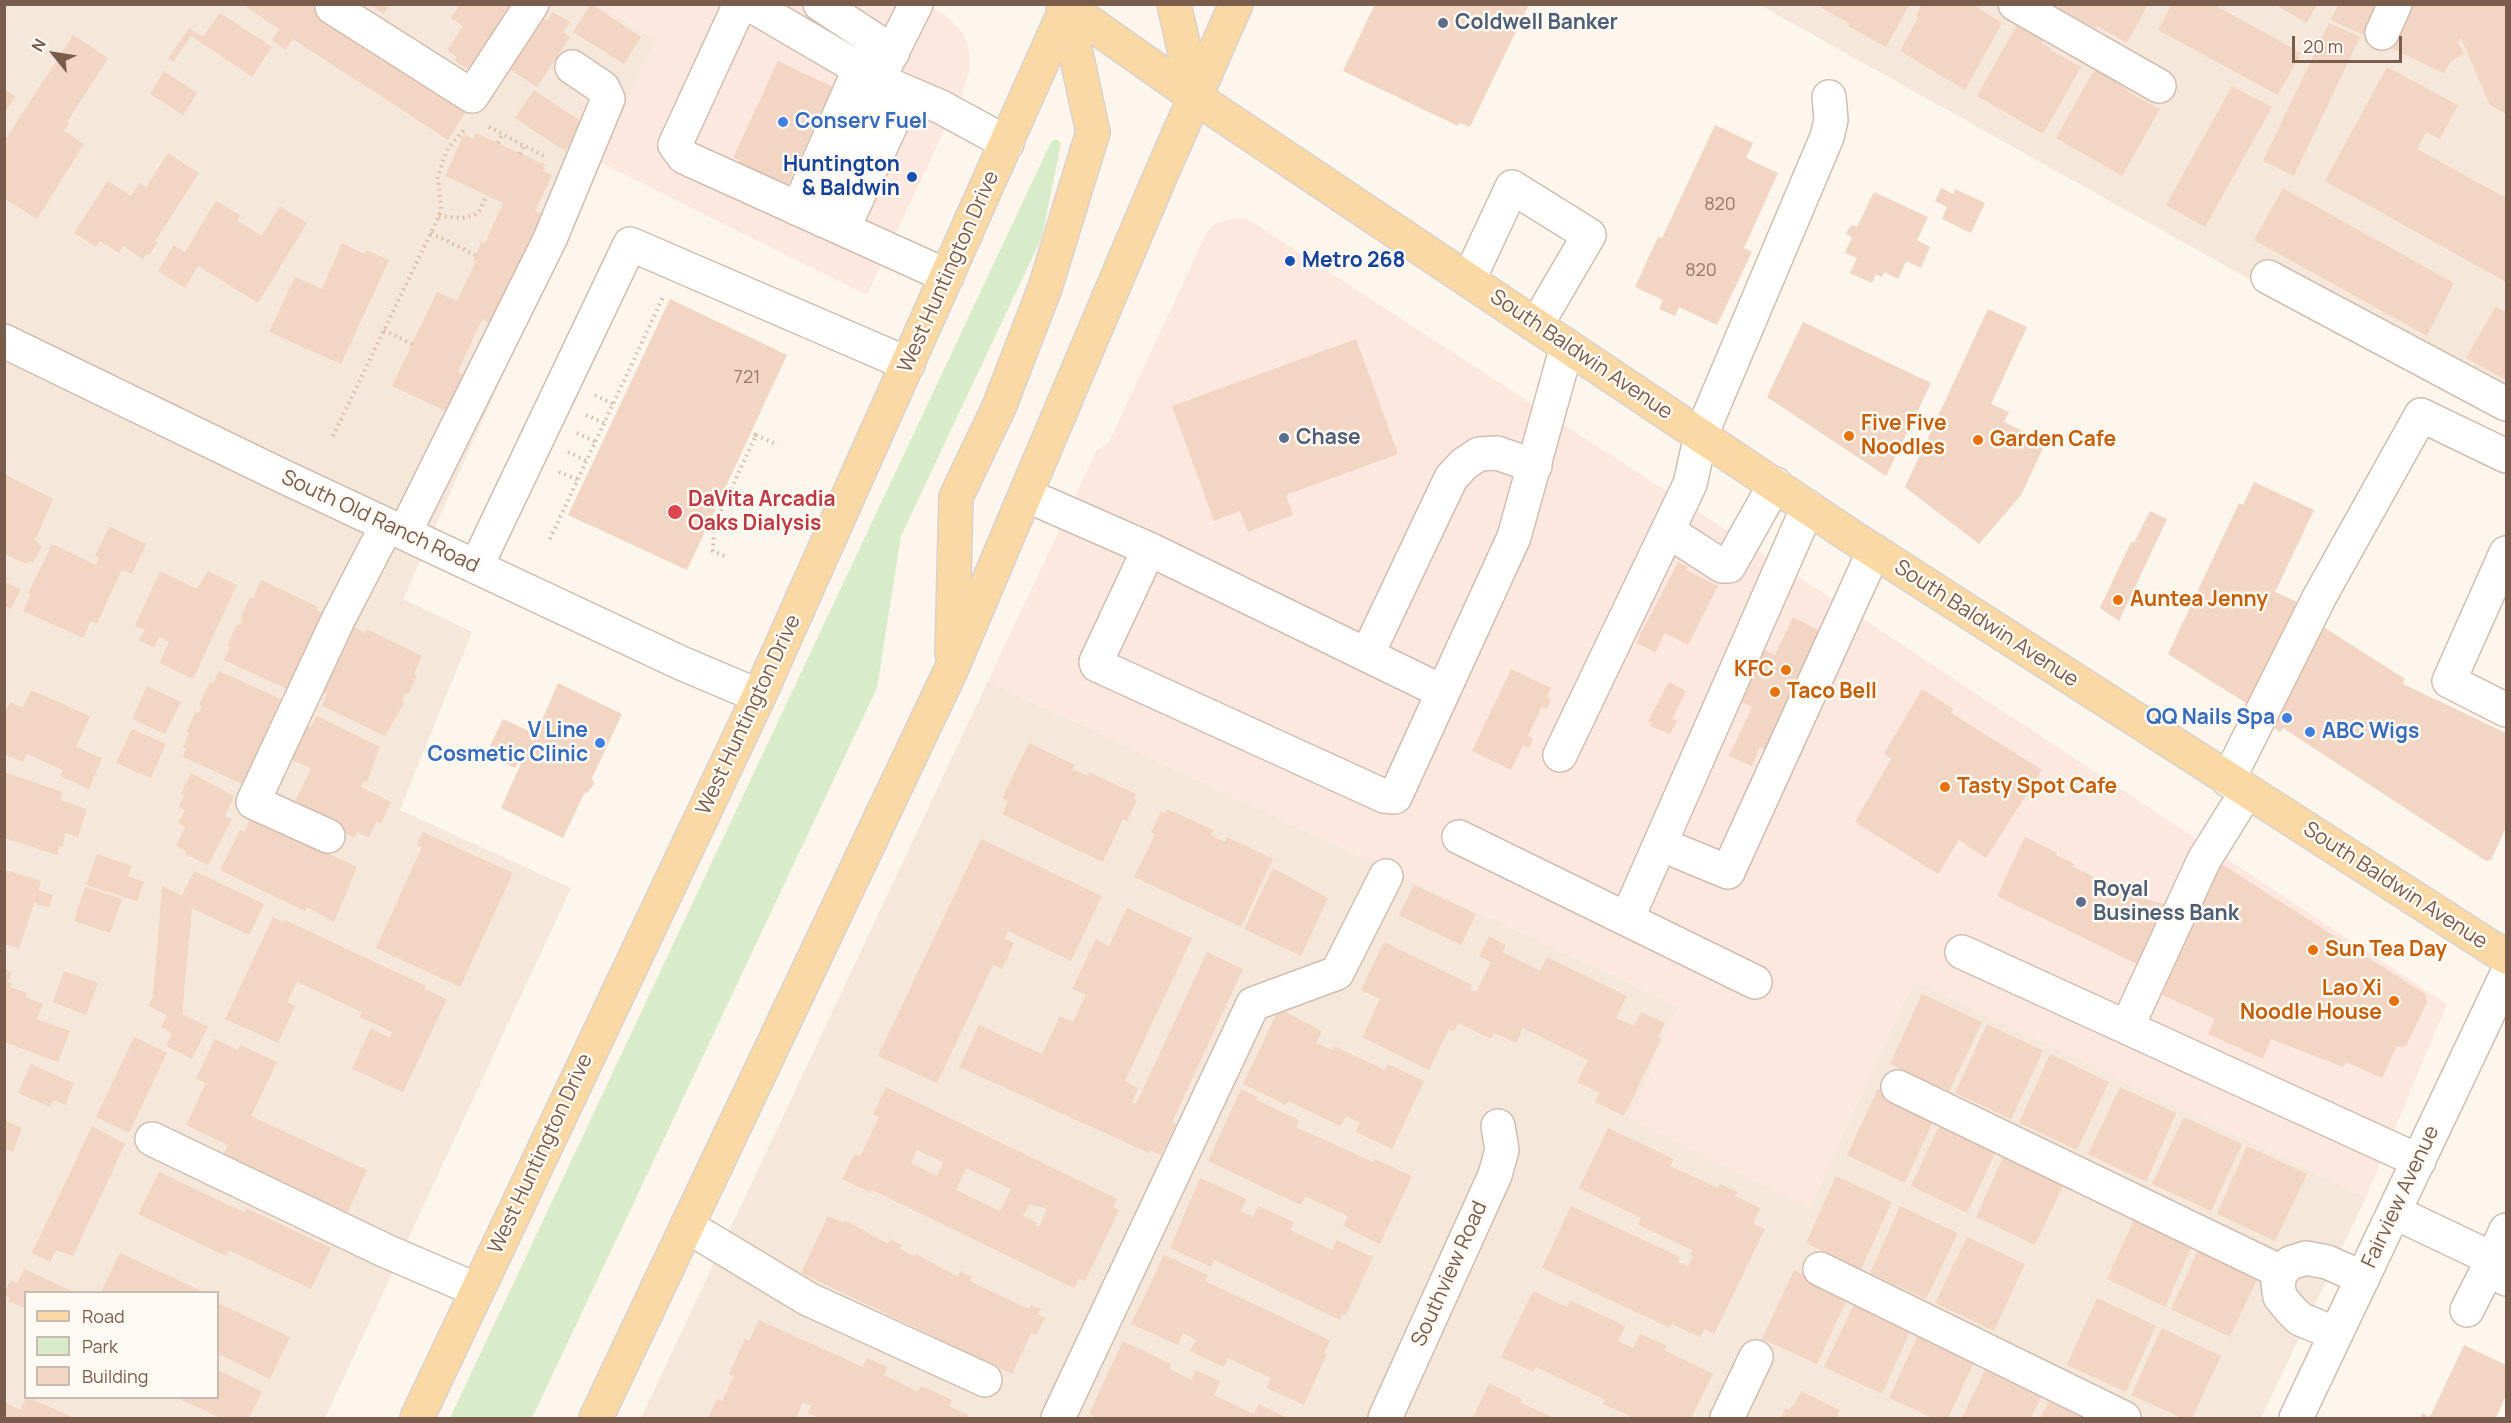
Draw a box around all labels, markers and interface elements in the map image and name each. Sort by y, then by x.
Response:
place label: Coldwell Banker [1455,10,1618,36]
marker: Coldwell Banker [1436,16,1450,30]
north arrow [24,24,84,84]
scale bar [2295,24,2404,62]
text: 20 m [2303,34,2343,58]
text: N [26,35,51,55]
place label: Conserv Fuel [795,109,927,135]
marker: Conserv Fuel [776,115,790,129]
place label: Huntington & Baldwin [783,152,900,202]
street label: West Huntington Drive [893,167,1005,377]
marker: Huntington & Baldwin [905,170,919,184]
house number: 820 [1704,194,1736,216]
place label: Metro 268 [1302,248,1405,274]
marker: Metro 268 [1283,254,1297,268]
house number: 820 [1685,260,1717,282]
street label: South Baldwin Avenue [1485,285,1677,425]
house number: 721 [734,367,760,389]
place label: Five Five Noodles [1861,411,1947,461]
place label: Chase [1296,425,1361,451]
place label: Garden Cafe [1990,427,2116,453]
marker: Five Five Noodles [1842,429,1856,443]
marker: Chase [1277,431,1291,445]
marker: Garden Cafe [1971,433,1985,447]
street label: South Old Ranch Road [277,465,483,579]
place label: DaVita Arcadia Oaks Dialysis [688,487,836,537]
marker: DaVita Arcadia Oaks Dialysis [666,503,684,521]
street label: South Baldwin Avenue [1889,555,2083,693]
place label: Auntea Jenny [2130,587,2268,613]
marker: Auntea Jenny [2111,593,2125,607]
street label: West Huntington Drive [692,611,806,819]
place label: KFC [1734,657,1774,683]
marker: KFC [1779,663,1793,677]
place label: Taco Bell [1787,679,1877,705]
marker: Taco Bell [1768,685,1782,699]
place label: QQ Nails Spa [2146,705,2275,731]
marker: QQ Nails Spa [2280,711,2294,725]
place label: V Line Cosmetic Clinic [427,718,588,768]
place label: ABC Wigs [2322,719,2419,745]
marker: ABC Wigs [2303,725,2317,739]
marker: V Line Cosmetic Clinic [593,736,607,750]
place label: Tasty Spot Cafe [1957,774,2117,800]
marker: Tasty Spot Cafe [1938,780,1952,794]
street label: South Baldwin Avenue [2298,817,2492,955]
place label: Royal Business Bank [2093,877,2239,927]
marker: Royal Business Bank [2074,895,2088,909]
place label: Sun Tea Day [2325,937,2447,963]
marker: Sun Tea Day [2306,943,2320,957]
place label: Lao Xi Noodle House [2240,976,2382,1026]
marker: Lao Xi Noodle House [2387,994,2401,1008]
street label: West Huntington Drive [484,1050,598,1258]
street label: Fairview Avenue [2357,1122,2445,1272]
street label: Southview Road [1407,1198,1493,1350]
legend [24,1291,219,1399]
text: Road [82,1304,125,1328]
text: Park [82,1334,118,1358]
text: Building [82,1364,148,1388]

